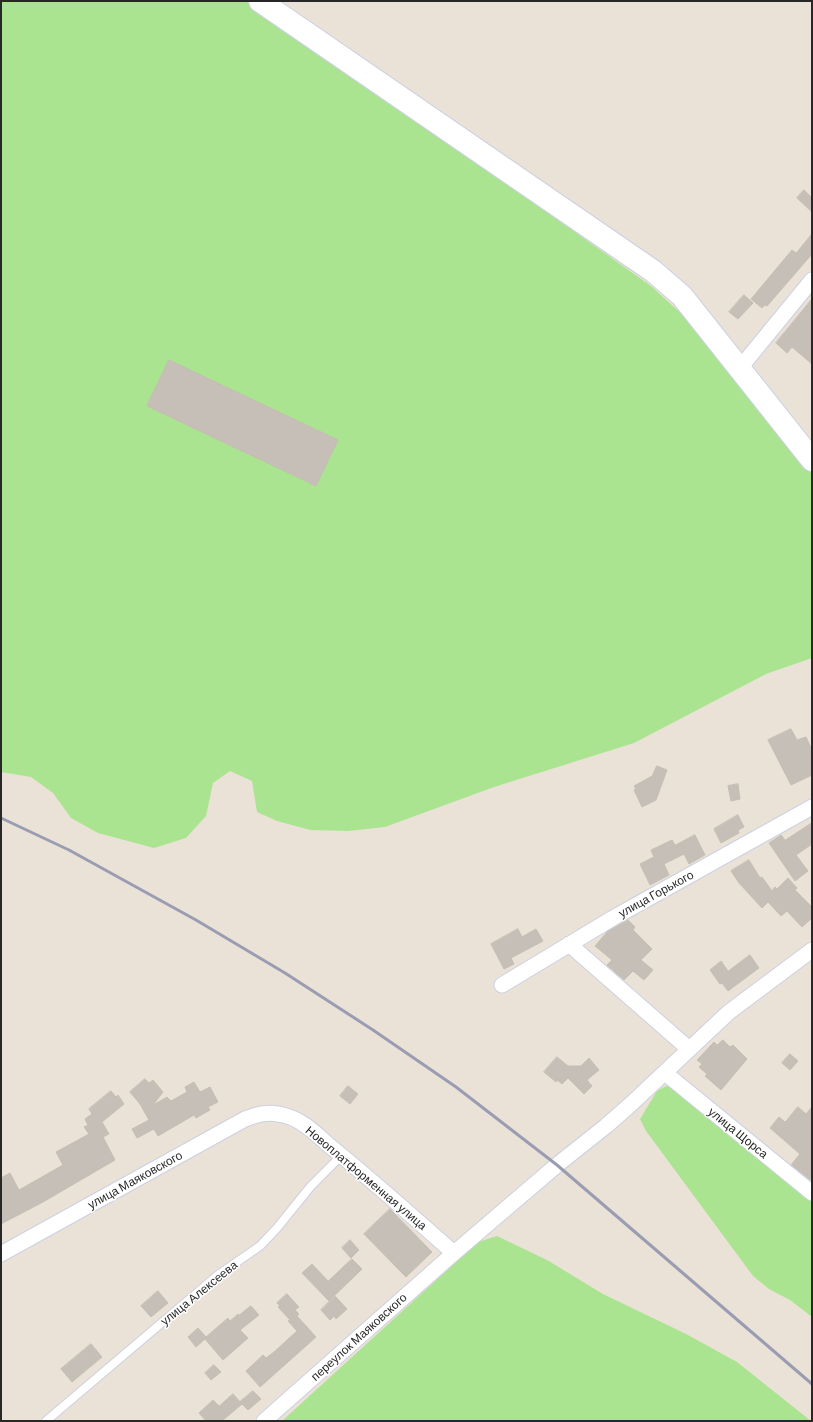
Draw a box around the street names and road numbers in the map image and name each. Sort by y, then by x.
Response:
street label: улица Горького [616,867,696,921]
street label: улица Щорса [705,1105,771,1161]
street label: Новоплатформенная улица [303,1123,429,1233]
street label: улица Маяковского [85,1148,185,1212]
street label: улица Алексеева [158,1258,240,1328]
street label: переулок Маяковского [308,1290,410,1384]

